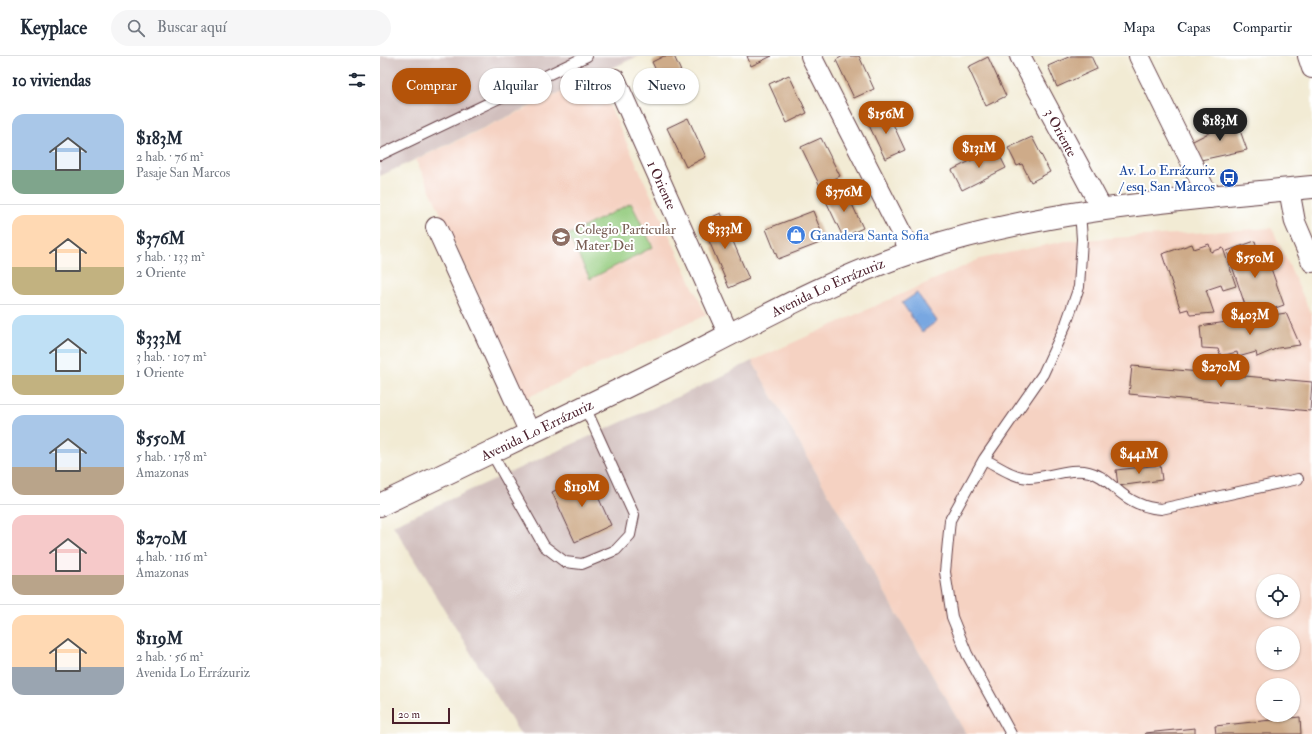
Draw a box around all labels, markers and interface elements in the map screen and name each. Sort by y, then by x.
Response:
search box [111,10,391,46]
text: Keyplace [20,16,87,40]
icon: search [125,17,147,39]
text: Buscar aquí [157,18,227,37]
text: Mapa [1123,19,1155,36]
text: Capas [1177,19,1211,36]
text: Compartir [1233,19,1292,36]
chip: Comprar [392,68,471,104]
chip: Alquilar [479,68,552,104]
chip: Filtros [560,68,625,104]
chip: Nuevo [633,68,699,104]
icon: filters [346,69,368,91]
text: 10 viviendas [12,70,91,91]
pin: $156M [858,101,914,135]
text: $156M [868,106,904,122]
street label: 3 Oriente [1041,106,1081,160]
pin: $183M [1192,108,1248,142]
text: $183M [1202,113,1238,129]
text: $183M [136,128,183,149]
icon: home [44,130,92,178]
pin: $131M [951,135,1007,169]
text: $131M [962,140,996,156]
text: 2 hab. · 76 m² [136,149,203,165]
street label: 1 Oriente [643,158,680,212]
place label: Av. Lo Errázuriz / esq. San Marcos [1118,162,1215,195]
text: Pasaje San Marcos [136,165,230,181]
bus stop icon: Av. Lo Errázuriz / esq. San Marcos [1218,167,1240,189]
pin: $376M [816,179,872,213]
text: $376M [825,184,863,200]
pin: $333M [697,216,753,250]
place label: Colegio Particular Mater Dei [575,221,677,254]
text: $333M [708,221,742,237]
shop icon: Ganadera Santa Sofia [785,224,807,246]
school or university icon: Colegio Particular Mater Dei [550,226,572,248]
place label: Ganadera Santa Sofia [810,227,929,244]
text: $376M [136,228,185,249]
icon: home [44,231,92,279]
pin: $550M [1227,245,1283,279]
text: 5 hab. · 133 m² [136,249,205,265]
text: $550M [1236,250,1274,266]
street label: Avenida Lo Errázuriz [767,255,887,321]
text: 2 Oriente [136,265,186,281]
pin: $403M [1222,302,1278,336]
text: $403M [1231,307,1269,323]
text: $333M [136,328,182,349]
icon: home [44,331,92,379]
text: 3 hab. · 107 m² [136,349,207,365]
pin: $270M [1193,354,1249,388]
text: $270M [1201,359,1241,375]
text: 1 Oriente [136,365,184,381]
street label: Avenida Lo Errázuriz [477,396,596,465]
text: $550M [136,428,186,449]
icon: home [44,431,92,479]
pin: $441M [1111,441,1167,475]
text: $441M [1120,446,1158,462]
text: 5 hab. · 178 m² [136,449,207,465]
text: Amazonas [136,465,189,481]
pin: $119M [554,474,610,508]
text: $119M [564,479,600,495]
text: $270M [136,528,187,549]
icon: home [44,531,92,579]
text: 4 hab. · 116 m² [136,549,207,565]
text: Amazonas [136,565,189,581]
map controls [1256,574,1300,722]
button: locate [1256,574,1300,618]
button: + [1256,626,1300,670]
text: $119M [136,628,183,649]
icon: home [44,631,92,679]
text: 2 hab. · 56 m² [136,649,203,665]
text: Avenida Lo Errázuriz [136,665,250,681]
button: − [1256,678,1300,722]
scale bar [392,706,450,725]
text: 20 m [398,708,420,721]

